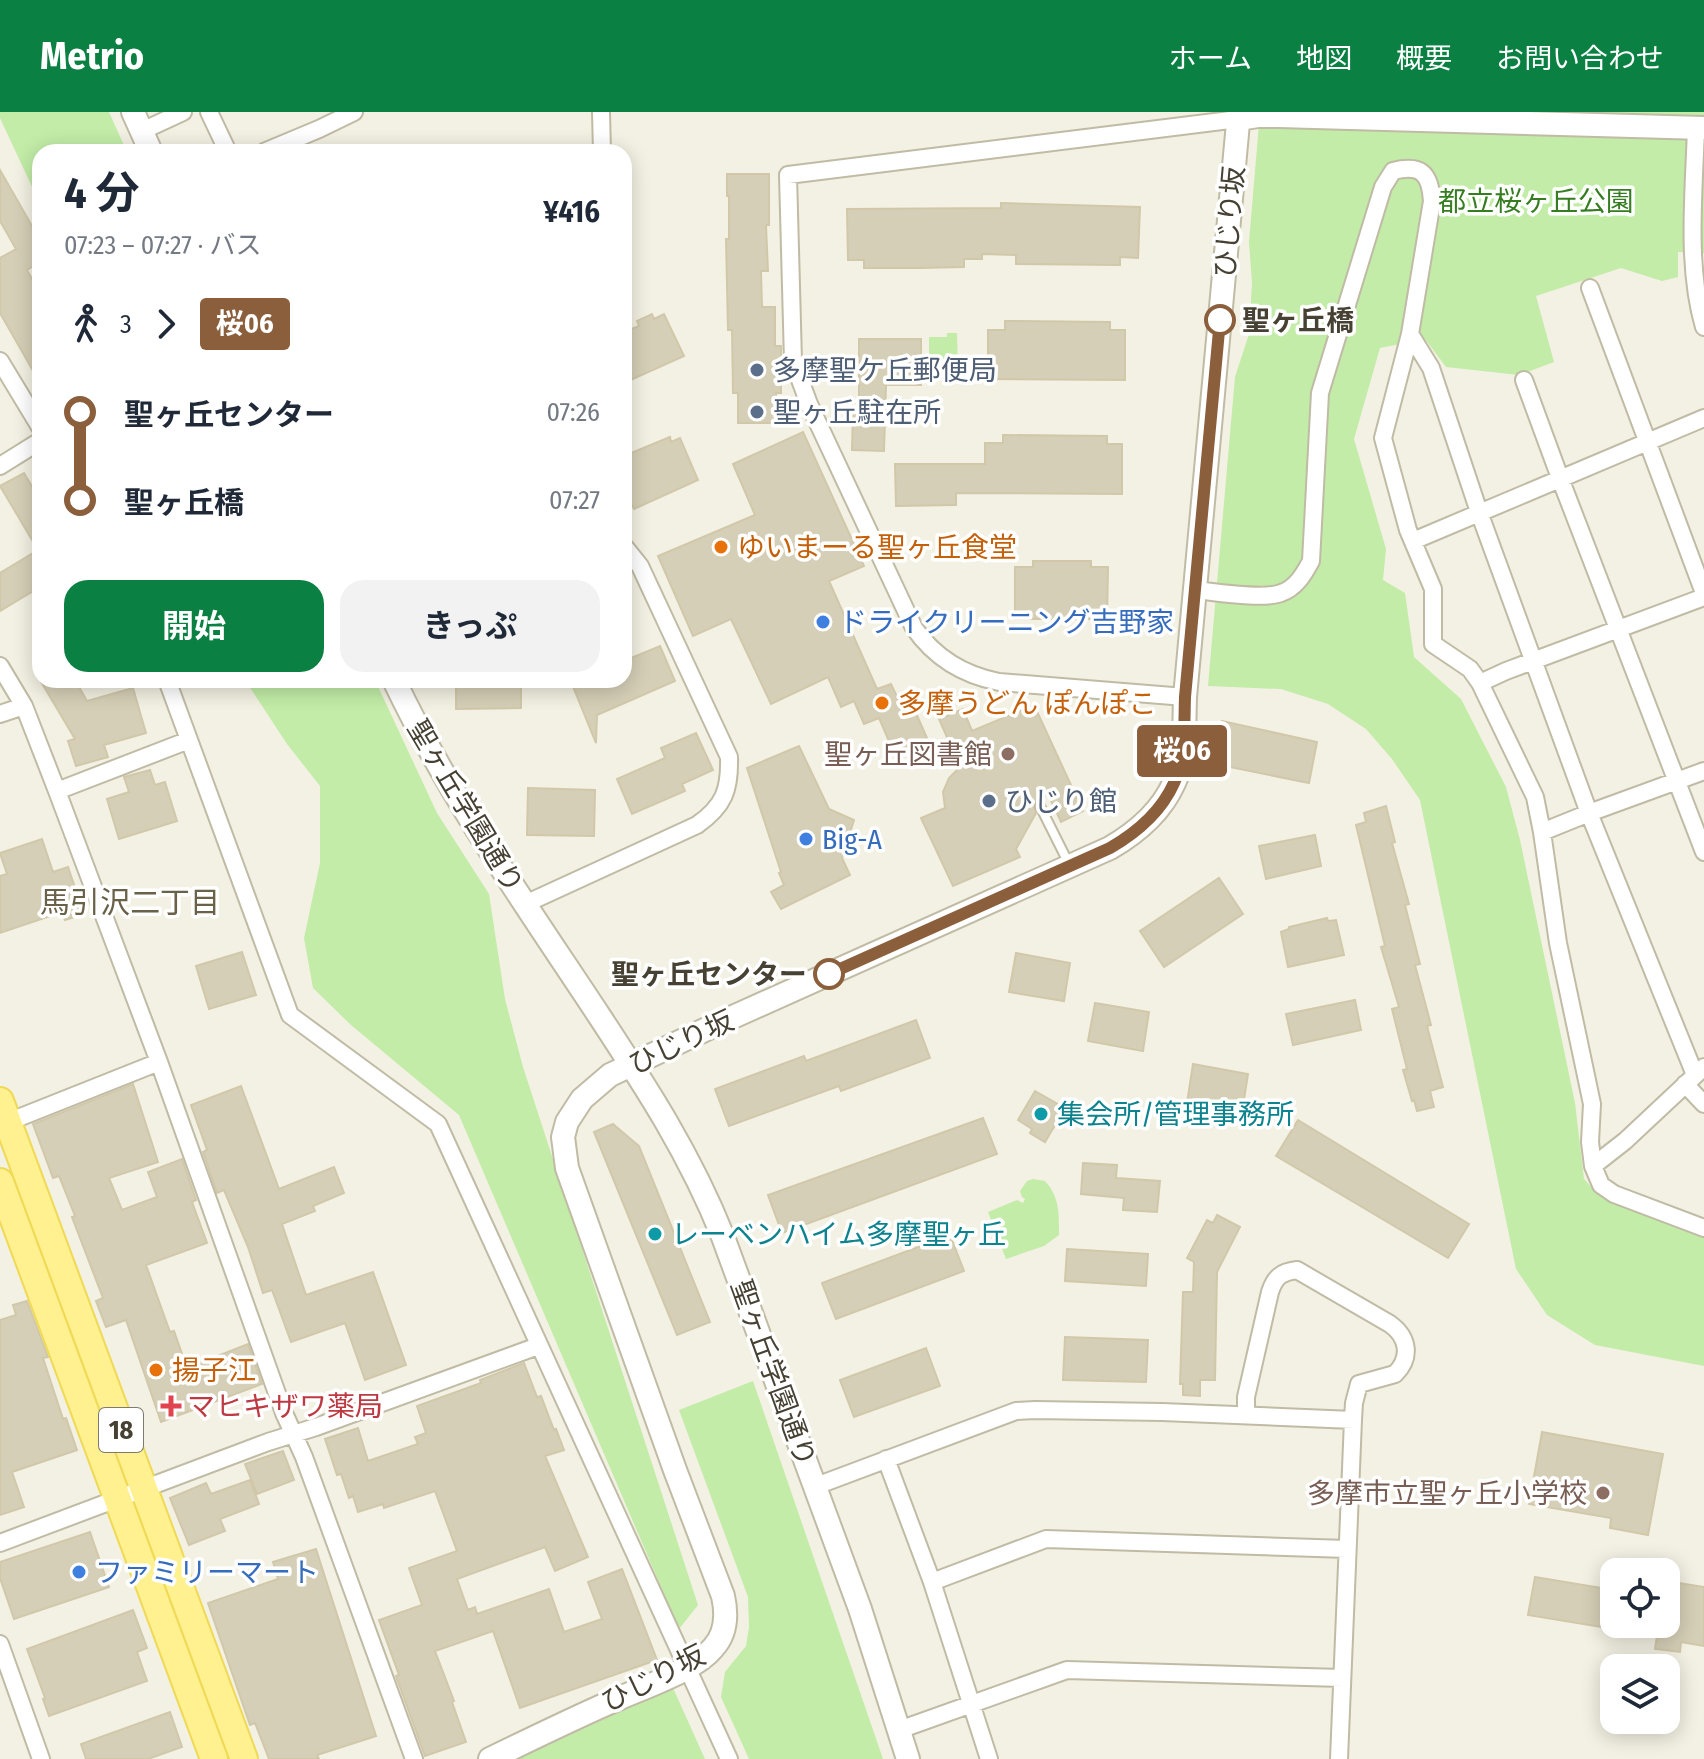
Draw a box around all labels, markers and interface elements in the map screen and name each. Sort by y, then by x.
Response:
text: Metrio [40,33,144,79]
text: ホーム [1169,42,1252,75]
text: 地図 [1296,42,1352,75]
text: 概要 [1396,42,1452,75]
text: お問い合わせ [1496,42,1664,75]
street label: ひじり坂 [1208,165,1251,279]
text: 4 分 [64,167,140,220]
park label: 都立桜ヶ丘公園 [1438,185,1634,218]
text: ¥416 [543,194,600,230]
text: 07:23 – 07:27 · バス [64,230,261,261]
icon: walk [64,302,108,346]
icon: forward [144,302,188,346]
place label: 聖ヶ丘橋 [1242,304,1354,337]
marker: 聖ヶ丘橋 [1205,305,1235,335]
text: 桜06 [216,307,274,340]
text: 3 [120,309,132,340]
place label: 多摩聖ケ丘郵便局 [773,354,997,387]
marker: 多摩聖ケ丘郵便局 [748,361,766,379]
place label: 聖ヶ丘駐在所 [773,396,941,429]
text: 聖ヶ丘センター [124,397,334,433]
text: 07:26 [547,397,600,428]
marker: 聖ヶ丘駐在所 [748,403,766,421]
text: 聖ヶ丘橋 [124,485,244,521]
text: 07:27 [549,485,600,516]
place label: ゆいまーる聖ヶ丘食堂 [737,531,1017,564]
marker: ゆいまーる聖ヶ丘食堂 [712,538,730,556]
button: 開始 [64,580,324,672]
button: きっぷ [340,580,600,672]
place label: ドライクリーニング吉野家 [839,606,1174,639]
marker: ドライクリーニング吉野家 [814,613,832,631]
place label: 多摩うどん ぽんぽこ [898,687,1157,720]
marker: 多摩うどん ぽんぽこ [873,694,891,712]
street label: 聖ヶ丘学園通り [401,714,530,899]
line badge: 桜06 [1136,725,1228,777]
text: 桜06 [1153,734,1211,767]
place label: 聖ヶ丘図書館 [824,738,992,771]
marker: 聖ヶ丘図書館 [999,745,1017,763]
place label: ひじり館 [1005,785,1117,818]
marker: ひじり館 [980,792,998,810]
place label: Big-A [822,823,882,856]
marker: Big-A [797,830,815,848]
district label: 馬引沢二丁目 [40,885,220,921]
place label: 聖ヶ丘センター [611,958,807,991]
marker: 聖ヶ丘センター [814,959,844,989]
street label: ひじり坂 [623,1004,739,1081]
place label: 集会所/管理事務所 [1057,1098,1294,1131]
marker: 集会所/管理事務所 [1032,1105,1050,1123]
place label: レーベンハイム多摩聖ヶ丘 [671,1218,1006,1251]
marker: レーベンハイム多摩聖ヶ丘 [646,1225,664,1243]
street label: 聖ヶ丘学園通り [725,1275,823,1471]
place label: 揚子江 [172,1354,256,1387]
marker: 揚子江 [147,1361,165,1379]
place label: マヒキザワ薬局 [187,1390,383,1423]
marker: マヒキザワ薬局 [162,1397,180,1415]
road number: 18 [99,1408,143,1452]
place label: 多摩市立聖ヶ丘小学校 [1307,1477,1587,1510]
marker: 多摩市立聖ヶ丘小学校 [1594,1484,1612,1502]
place label: ファミリーマート [95,1556,319,1589]
map controls [1600,1558,1680,1734]
button: locate [1600,1558,1680,1638]
marker: ファミリーマート [70,1563,88,1581]
street label: ひじり坂 [596,1638,711,1719]
button: layers [1600,1654,1680,1734]

